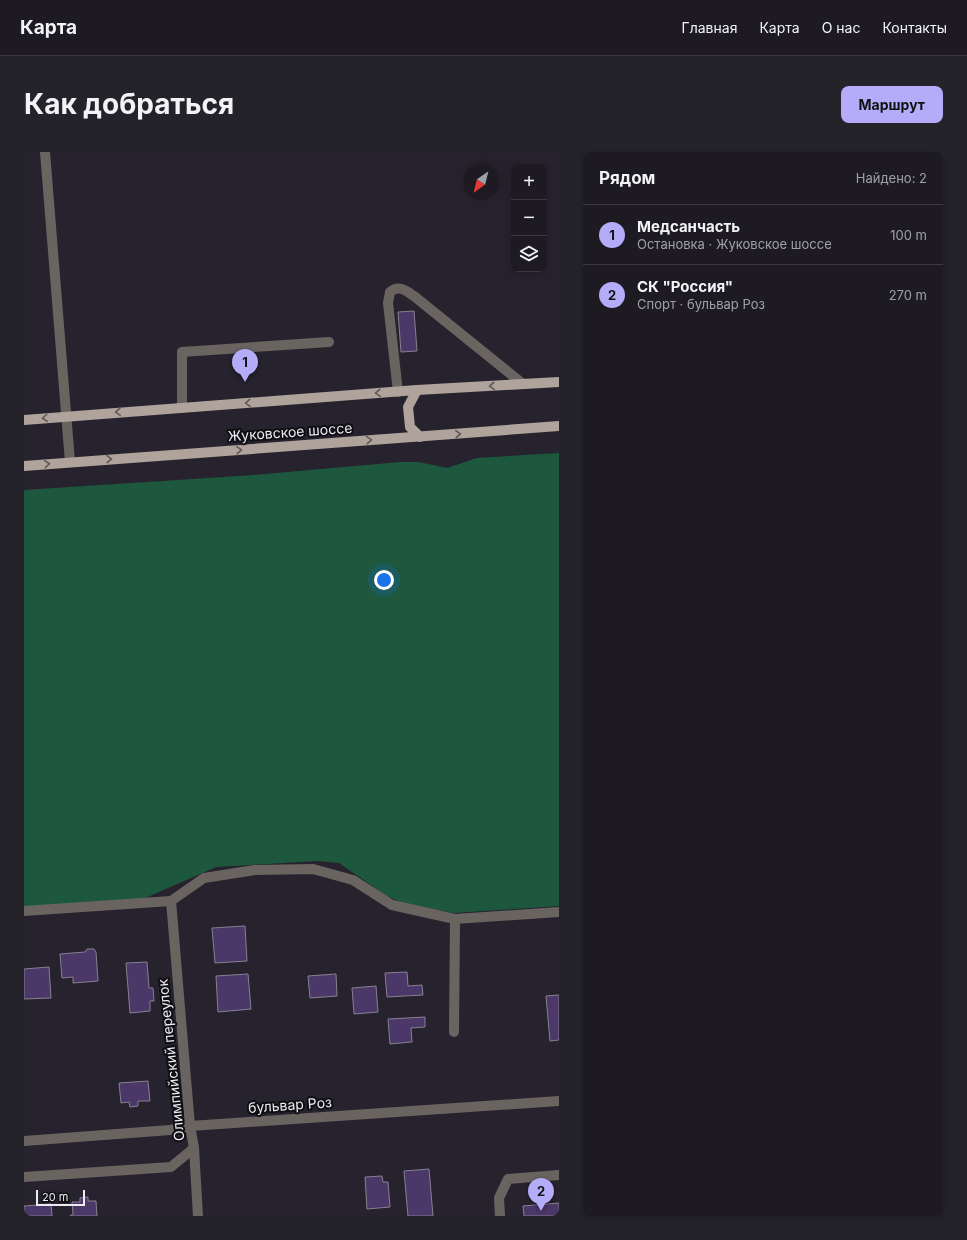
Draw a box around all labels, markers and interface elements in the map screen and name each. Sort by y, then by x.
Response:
text: Карта [20,16,77,39]
text: Главная [682,19,737,36]
text: Карта [759,19,800,36]
text: О нас [822,19,860,36]
text: Контакты [882,19,947,36]
button: Маршрут [841,86,943,123]
text: Как добраться [24,87,234,121]
north arrow [463,164,499,200]
map controls [511,164,547,272]
button: + [511,164,547,200]
text: Рядом [599,168,655,188]
text: Найдено: 2 [856,170,927,186]
button: − [511,200,547,236]
text: Медсанчасть [637,217,740,236]
text: 1 [609,227,615,243]
text: 100 m [890,227,927,243]
button: layers [511,236,547,272]
text: Остановка · Жуковское шоссе [637,236,832,252]
text: СК "Россия" [637,277,733,296]
text: 2 [608,287,616,303]
text: 270 m [889,287,927,303]
text: Спорт · бульвар Роз [637,296,765,312]
pin: 1 [232,349,258,382]
one-way arrow [489,382,495,391]
one-way arrow [375,389,381,398]
one-way arrow [245,398,251,407]
one-way arrow [115,408,121,417]
one-way arrow [42,414,48,423]
street label: Жуковское шоссе [227,419,353,444]
one-way arrow [455,429,461,438]
one-way arrow [366,436,372,445]
one-way arrow [236,445,242,454]
one-way arrow [106,455,112,464]
one-way arrow [44,460,50,469]
your location [374,570,394,590]
street label: Олимпийский переулок [153,978,187,1142]
street label: бульвар Роз [248,1093,332,1116]
pin: 2 [528,1178,554,1211]
scale bar [36,1188,85,1207]
text: 20 m [42,1190,68,1204]

